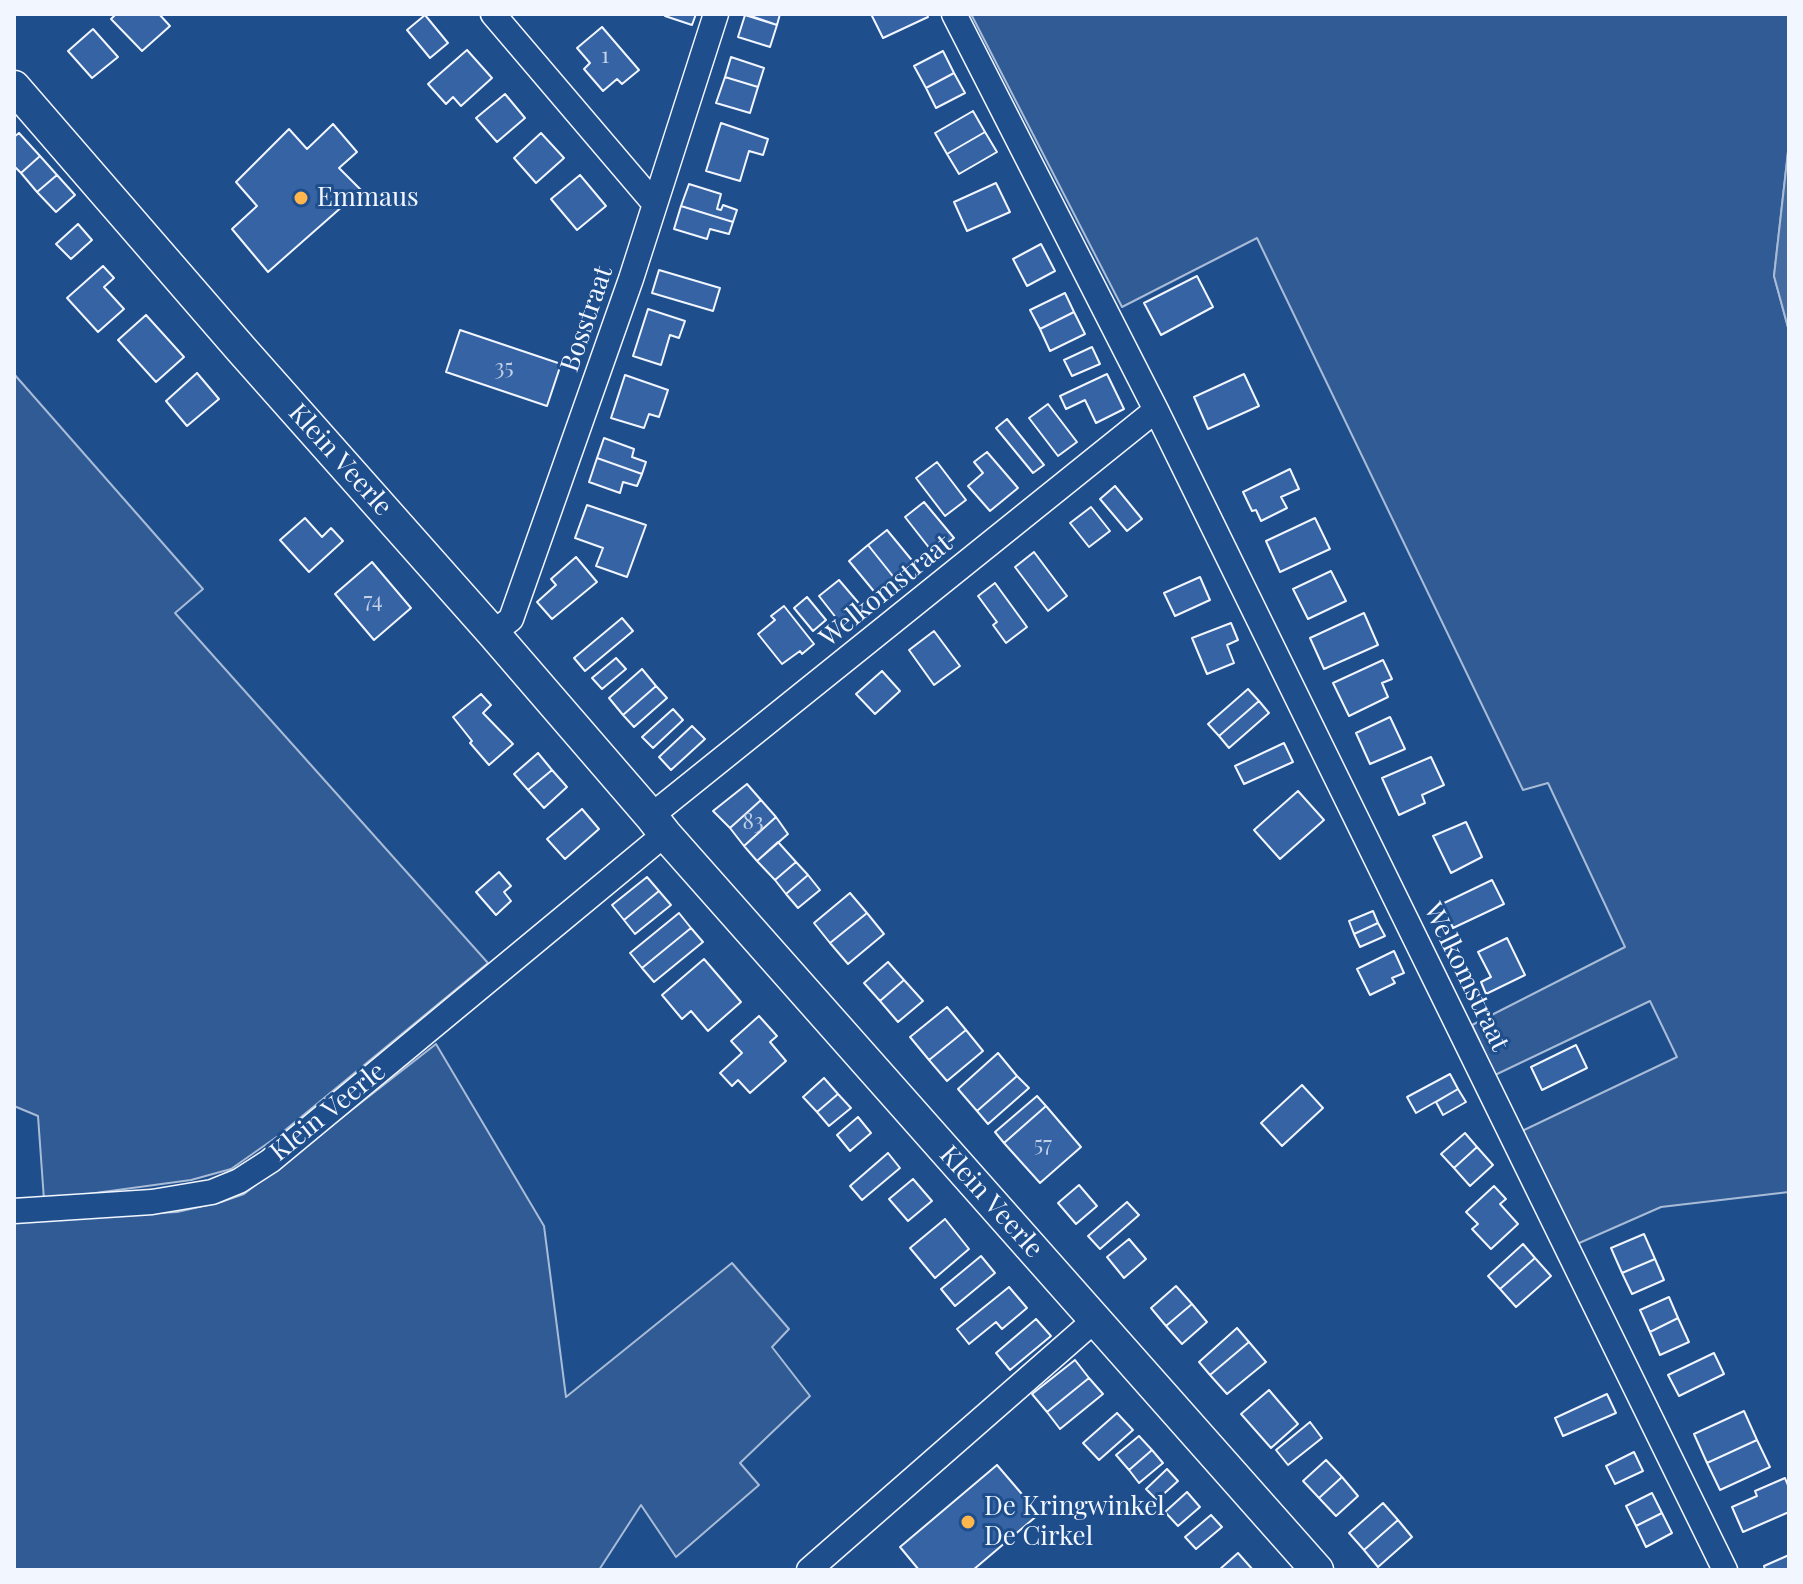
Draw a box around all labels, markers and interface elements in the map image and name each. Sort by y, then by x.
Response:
house number: 1 [601,43,609,69]
place label: Emmaus [317,182,419,214]
marker: Emmaus [292,189,310,207]
street label: Bosstraat [554,262,620,376]
house number: 35 [494,355,514,381]
street label: Klein Veerle [282,398,398,522]
street label: Welkomstraat [814,528,958,654]
house number: 74 [363,588,383,614]
house number: 83 [742,809,764,835]
street label: Welkomstraat [1417,898,1515,1056]
street label: Klein Veerle [264,1056,392,1168]
house number: 57 [1034,1132,1052,1158]
street label: Klein Veerle [933,1140,1049,1264]
place label: De Kringwinkel De Cirkel [984,1491,1165,1552]
marker: De Kringwinkel De Cirkel [959,1513,977,1531]

